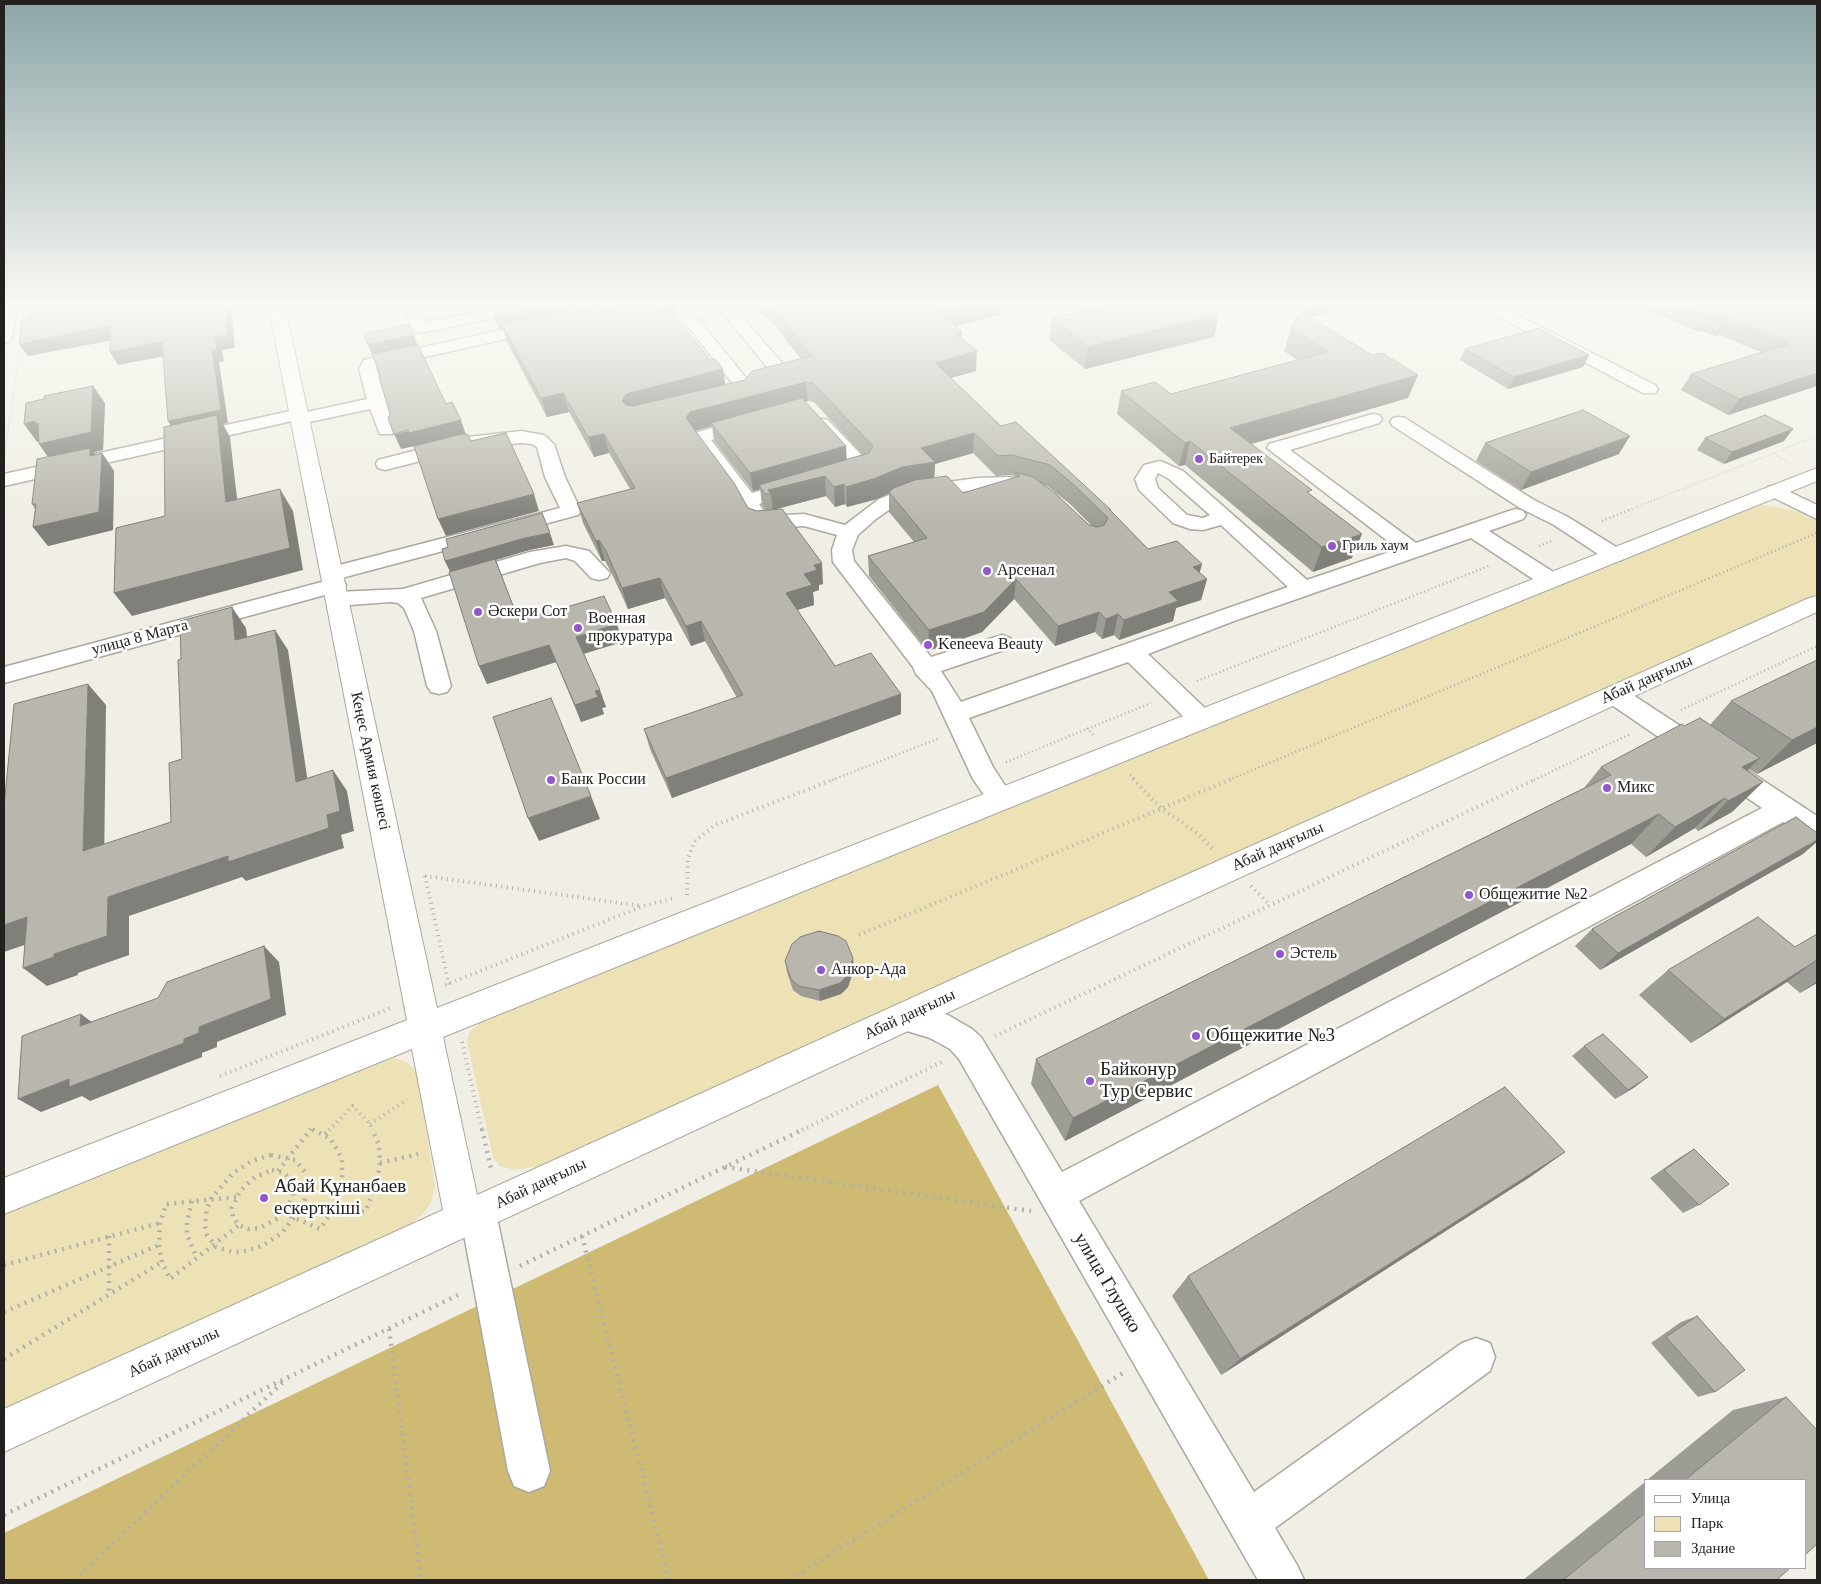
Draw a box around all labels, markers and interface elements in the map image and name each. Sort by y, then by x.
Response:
place label: Байтерек [1209,451,1263,467]
marker: Байтерек [1193,453,1205,465]
place label: Гриль хаум [1342,538,1409,554]
marker: Гриль хаум [1326,540,1338,552]
place label: Арсенал [997,561,1055,581]
marker: Арсенал [981,565,993,577]
place label: Әскери Сот [488,602,567,622]
marker: Әскери Сот [472,606,484,618]
place label: Военная прокуратура [588,609,673,647]
street label: улица 8 Марта [90,616,190,660]
marker: Военная прокуратура [572,622,584,634]
place label: Keneeva Beauty [938,635,1043,655]
marker: Keneeva Beauty [922,639,934,651]
street label: Абай даңғылы [1598,651,1696,709]
street label: Кеңес Армия көшесі [346,690,394,832]
place label: Банк России [561,770,646,790]
marker: Банк России [545,774,557,786]
place label: Микс [1617,778,1654,798]
marker: Микс [1601,782,1613,794]
street label: Абай даңғылы [1229,818,1327,876]
place label: Общежитие №2 [1479,885,1588,905]
marker: Общежитие №2 [1463,889,1475,901]
place label: Эстель [1290,944,1337,964]
marker: Эстель [1274,948,1286,960]
place label: Анкор-Ада [831,960,906,980]
marker: Анкор-Ада [815,964,827,976]
street label: Абай даңғылы [861,986,959,1044]
place label: Общежитие №3 [1206,1025,1335,1047]
marker: Общежитие №3 [1190,1030,1202,1042]
place label: Байконур Тур Сервис [1100,1059,1193,1103]
marker: Байконур Тур Сервис [1084,1075,1096,1087]
street label: Абай даңғылы [492,1155,590,1213]
place label: Абай Құнанбаев ескерткіші [274,1176,406,1220]
marker: Абай Құнанбаев ескерткіші [258,1192,270,1204]
street label: улица Глушко [1068,1229,1146,1337]
street label: Абай даңғылы [125,1324,223,1382]
legend [1644,1479,1806,1569]
text: Улица [1691,1490,1730,1506]
text: Парк [1691,1515,1723,1531]
text: Здание [1691,1540,1735,1556]

